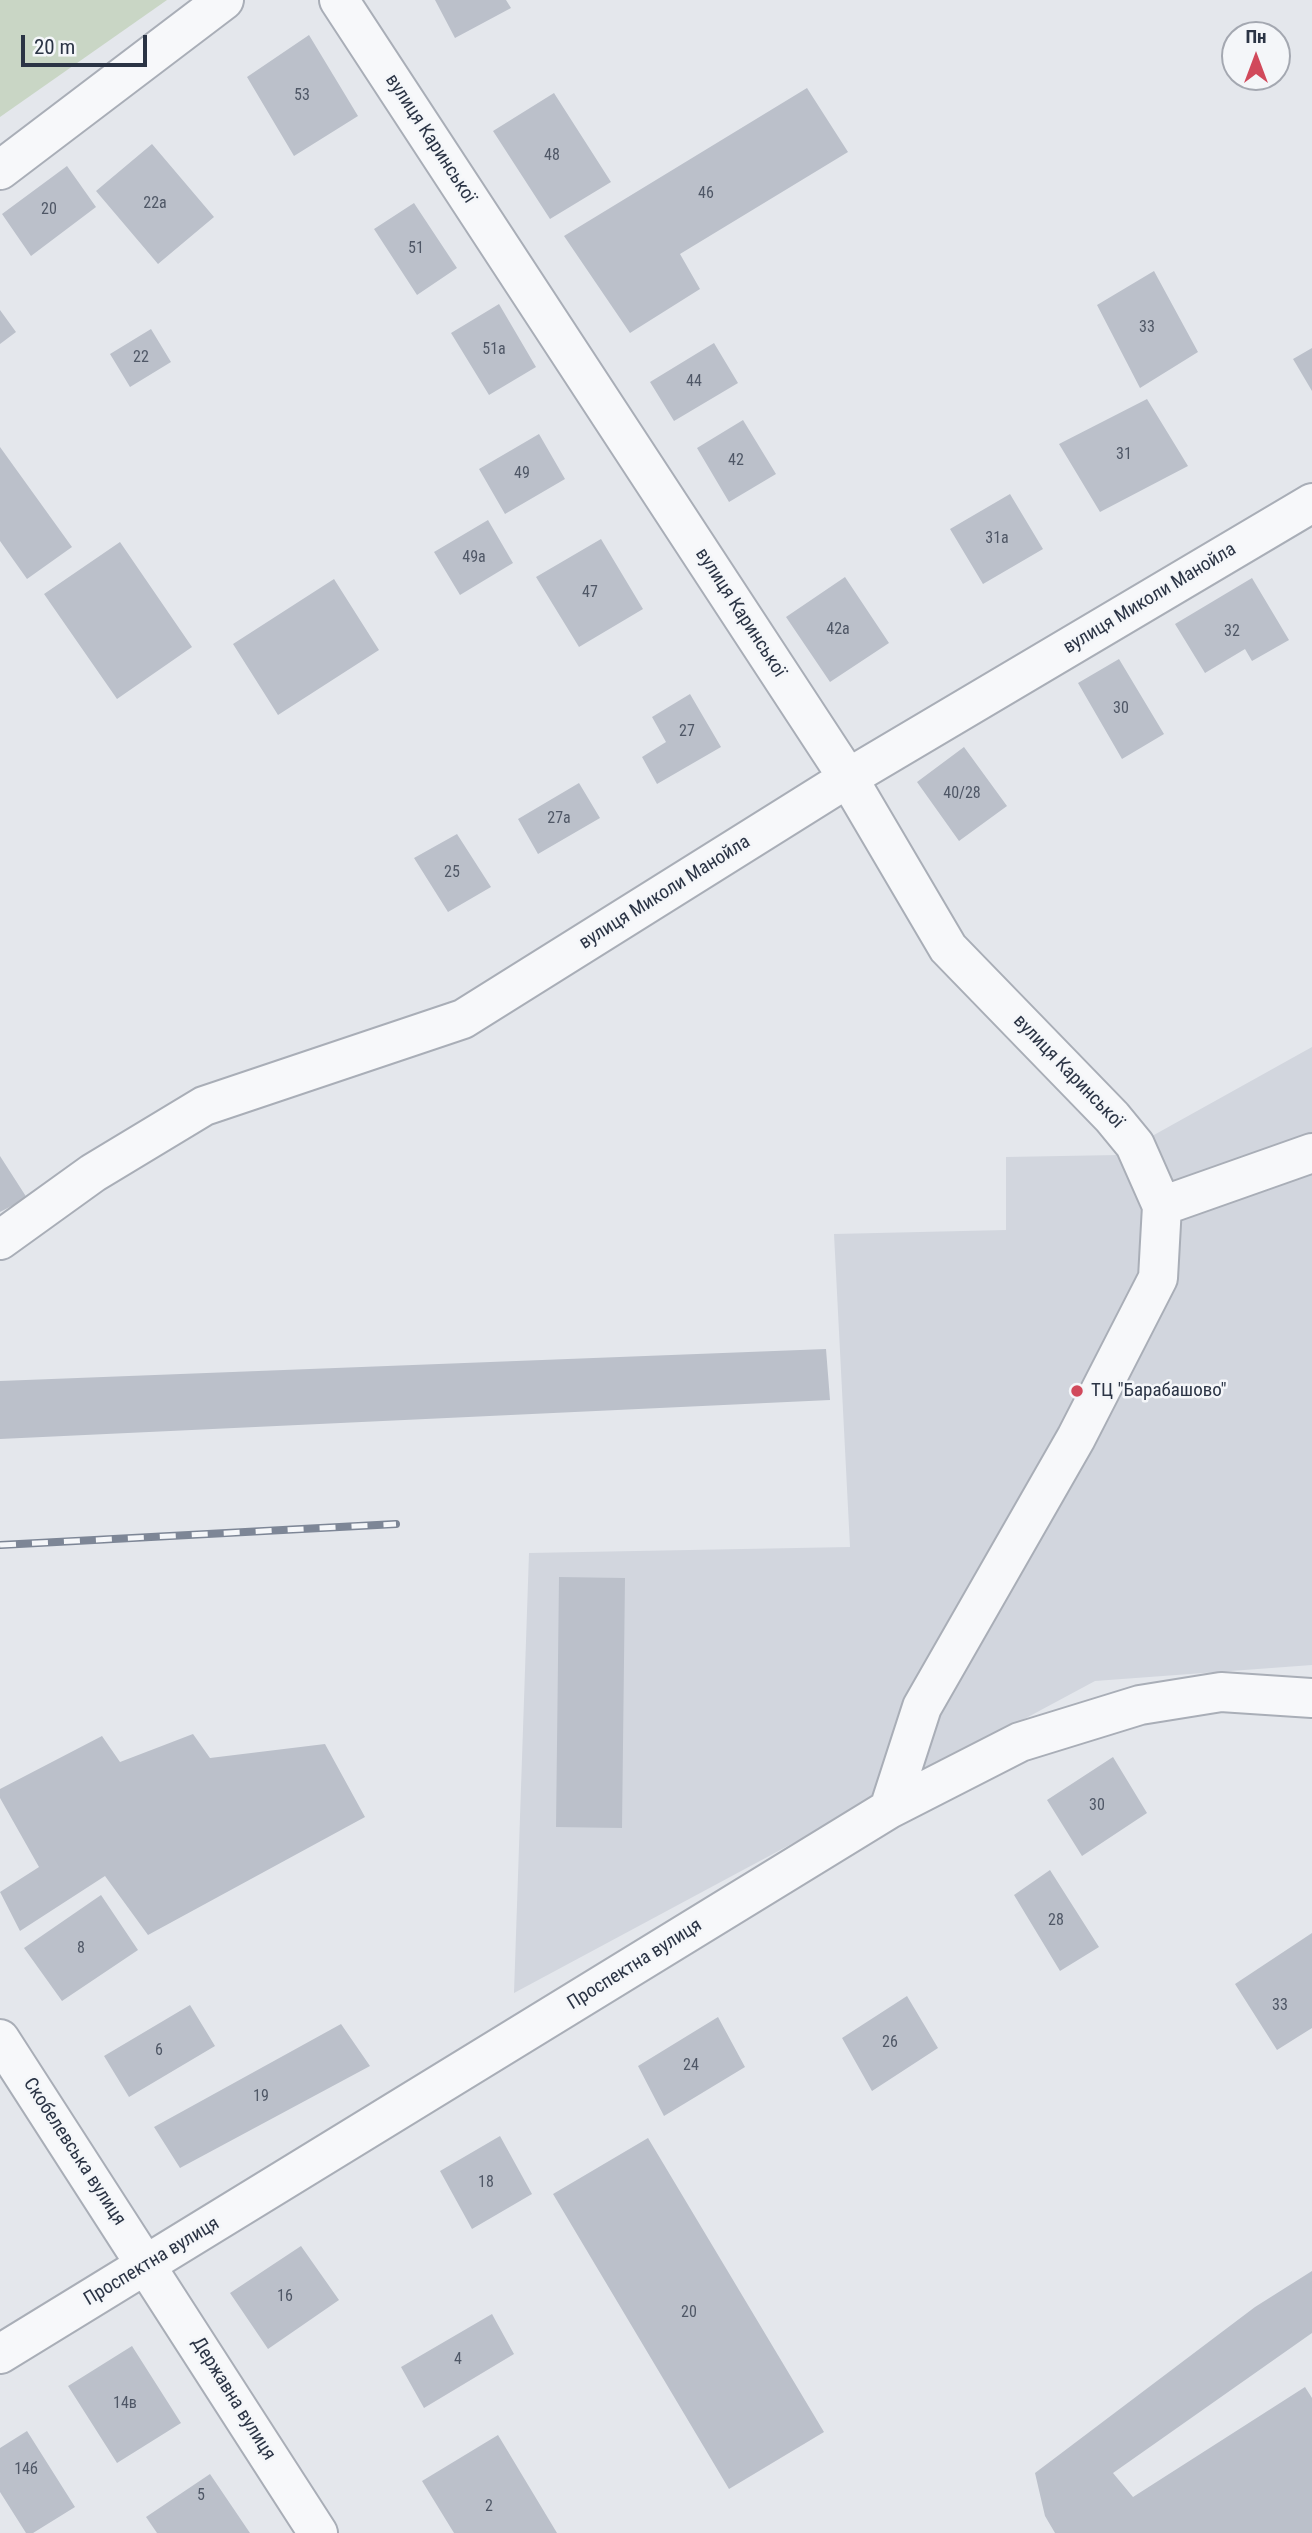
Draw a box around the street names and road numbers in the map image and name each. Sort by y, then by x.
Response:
street label: вулиця Каринської [380,70,480,208]
street label: вулиця Миколи Манойла [1060,538,1240,660]
street label: вулиця Каринської [690,544,790,682]
street label: вулиця Миколи Манойла [575,831,755,955]
street label: вулиця Каринської [1008,1010,1128,1134]
street label: Проспектна вулиця [564,1915,706,2015]
street label: Скобелевська вулиця [18,2074,130,2230]
street label: Проспектна вулиця [80,2213,224,2311]
street label: Державна вулиця [186,2333,280,2465]

